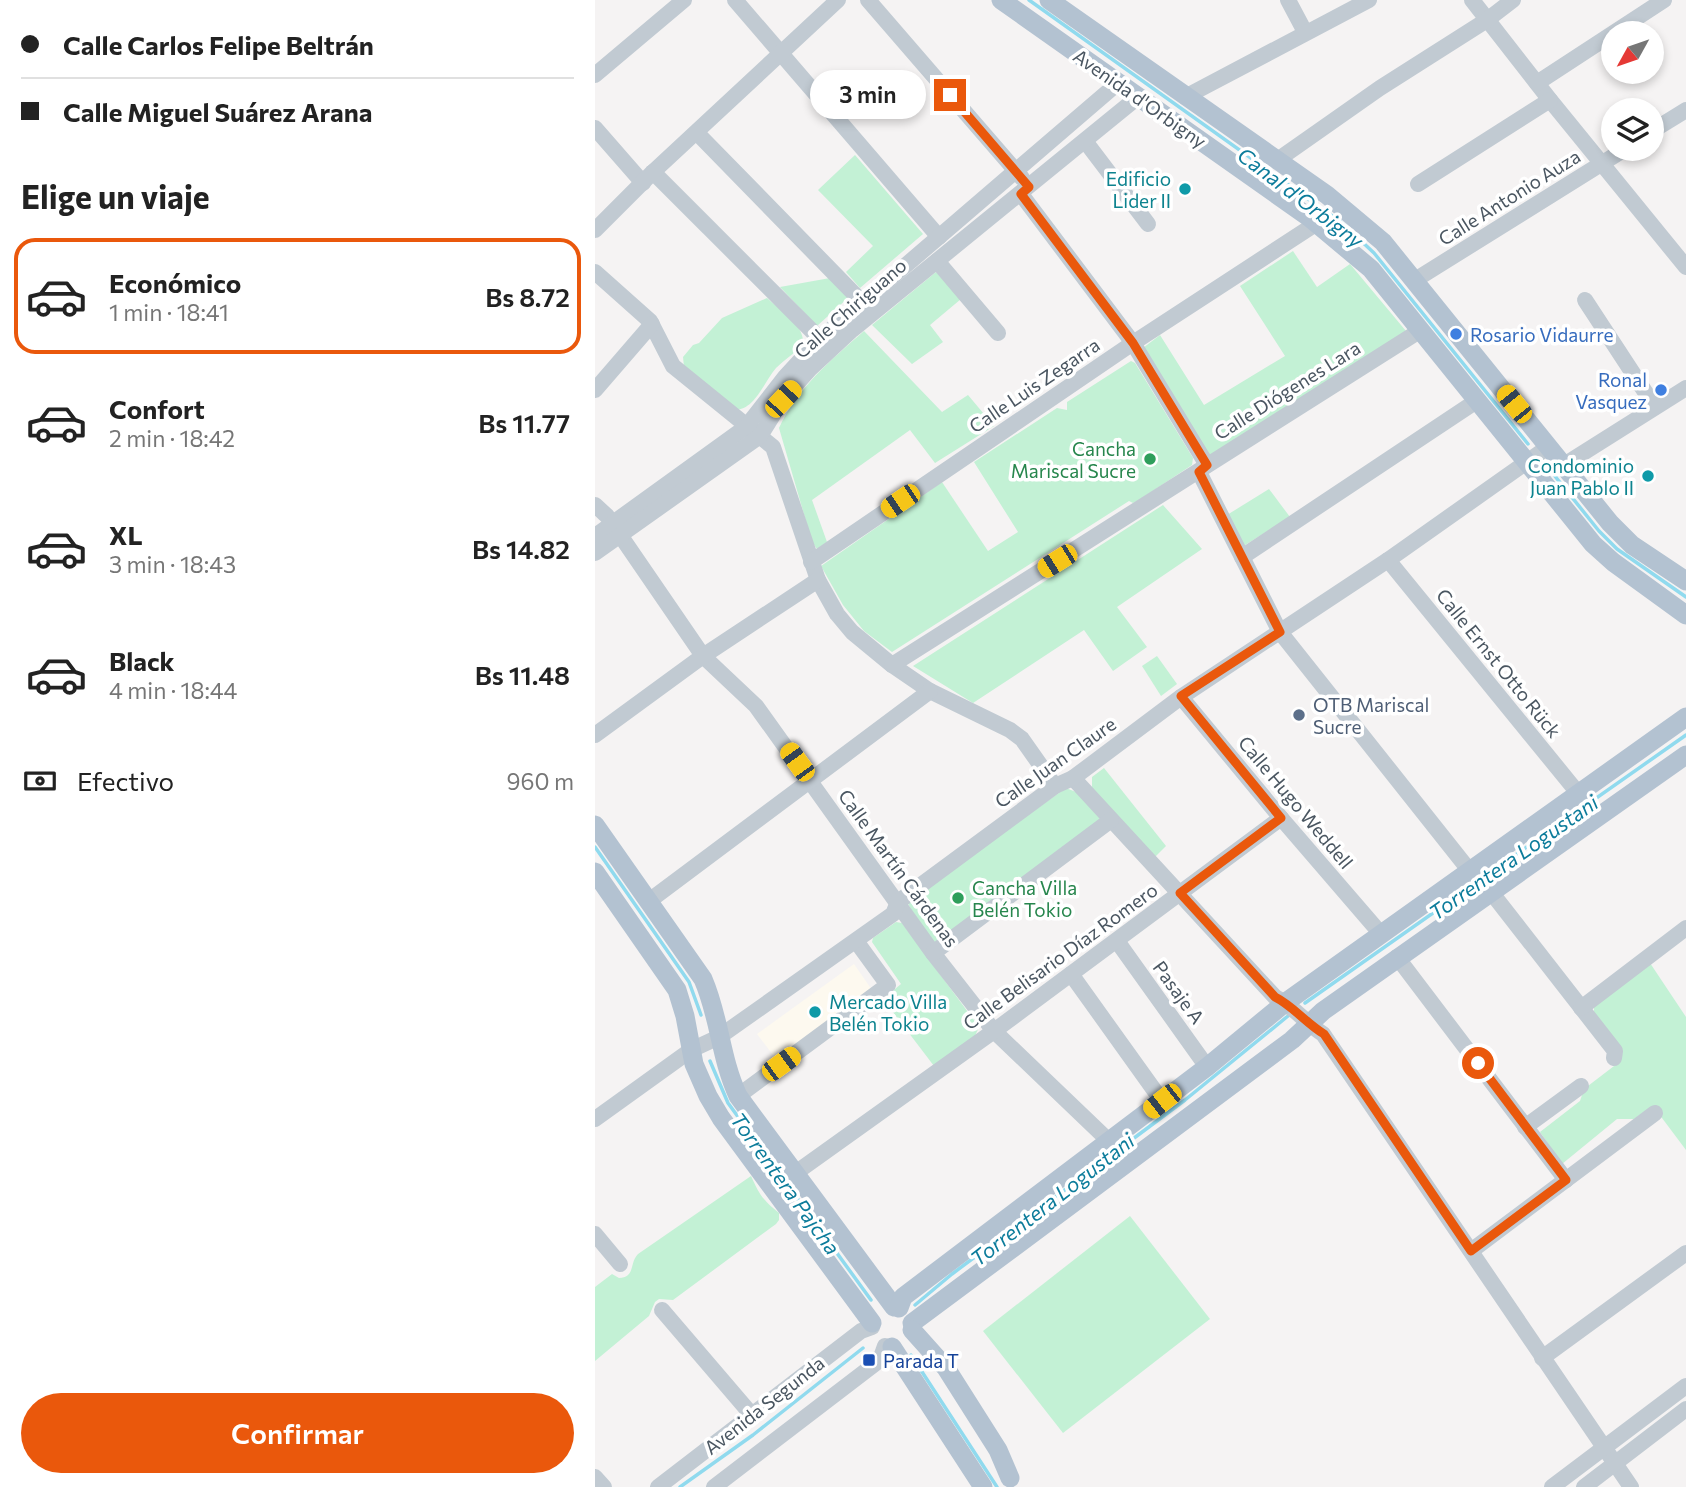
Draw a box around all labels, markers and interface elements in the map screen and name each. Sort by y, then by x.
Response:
north arrow [1601,21,1664,84]
map controls [1601,21,1664,161]
text: Calle Carlos Felipe Beltrán [63,29,374,60]
street label: Avenida d'Orbigny [1069,44,1211,153]
callout: 3 min [810,70,925,119]
route end [934,79,966,111]
text: 3 min [839,80,897,108]
text: Calle Miguel Suárez Arana [63,96,372,127]
button: layers [1601,98,1664,161]
water label: Canal d'Orbigny [1233,141,1370,253]
street label: Calle Antonio Auza [1434,144,1584,250]
place label: Edificio Lider II [1106,167,1171,212]
text: Elige un viaje [21,176,210,216]
marker: Edificio Lider II [1177,181,1193,197]
street label: Calle Chiriguano [789,253,911,363]
icon: car [25,265,88,328]
text: Económico [109,267,241,298]
text: Bs 8.72 [485,281,570,312]
text: 1 min · 18:41 [109,298,229,326]
place label: Rosario Vidaurre [1470,323,1614,346]
marker: Rosario Vidaurre [1448,326,1464,342]
street label: Calle Luis Zegarra [964,333,1104,437]
street label: Calle Diógenes Lara [1210,336,1364,444]
place label: Ronal Vasquez [1575,368,1647,413]
car [761,376,806,422]
car [1493,381,1536,427]
marker: Ronal Vasquez [1653,382,1669,398]
icon: car [25,391,88,454]
text: Confort [109,393,205,424]
text: Bs 11.77 [478,407,570,438]
text: 2 min · 18:42 [109,424,235,452]
place label: Cancha Mariscal Sucre [1011,437,1136,482]
marker: Cancha Mariscal Sucre [1142,451,1158,467]
place label: Condominio Juan Pablo II [1528,454,1634,499]
marker: Condominio Juan Pablo II [1640,468,1656,484]
car [877,481,924,521]
icon: car [25,517,88,580]
text: XL [109,519,143,550]
text: Bs 14.82 [472,533,570,564]
car [1034,541,1081,581]
text: 3 min · 18:43 [109,550,236,578]
street label: Calle Ernst Otto Rück [1432,584,1566,742]
icon: car [25,643,88,706]
text: Black [109,645,175,676]
text: Bs 11.48 [475,659,570,690]
text: 4 min · 18:44 [109,676,237,704]
place label: OTB Mariscal Sucre [1313,693,1429,738]
marker: OTB Mariscal Sucre [1291,707,1307,723]
street label: Calle Juan Claure [990,712,1120,812]
street label: Calle Hugo Weddell [1234,731,1358,873]
car [777,739,818,785]
icon: cash [21,762,59,800]
text: Efectivo [77,765,174,796]
text: 960 m [507,767,574,795]
street label: Calle Martín Cárdenas [834,785,964,951]
water label: Torrentera Logustani [1424,789,1603,925]
place label: Cancha Villa Belén Tokio [972,876,1077,921]
street label: Calle Belisario Díaz Romero [958,878,1162,1034]
marker: Cancha Villa Belén Tokio [950,890,966,906]
street label: Pasaje A [1149,956,1209,1028]
place label: Mercado Villa Belén Tokio [829,990,947,1035]
marker: Mercado Villa Belén Tokio [807,1004,823,1020]
car [758,1043,805,1085]
route start [1462,1047,1494,1079]
car [1139,1080,1186,1122]
water label: Torrentera Pajcha [726,1107,846,1259]
water label: Torrentera Logustani [965,1127,1139,1271]
place label: Parada T [883,1349,959,1372]
street label: Avenida Segunda [699,1351,829,1459]
marker: Parada T [861,1352,877,1368]
button: Confirmar [21,1393,574,1473]

